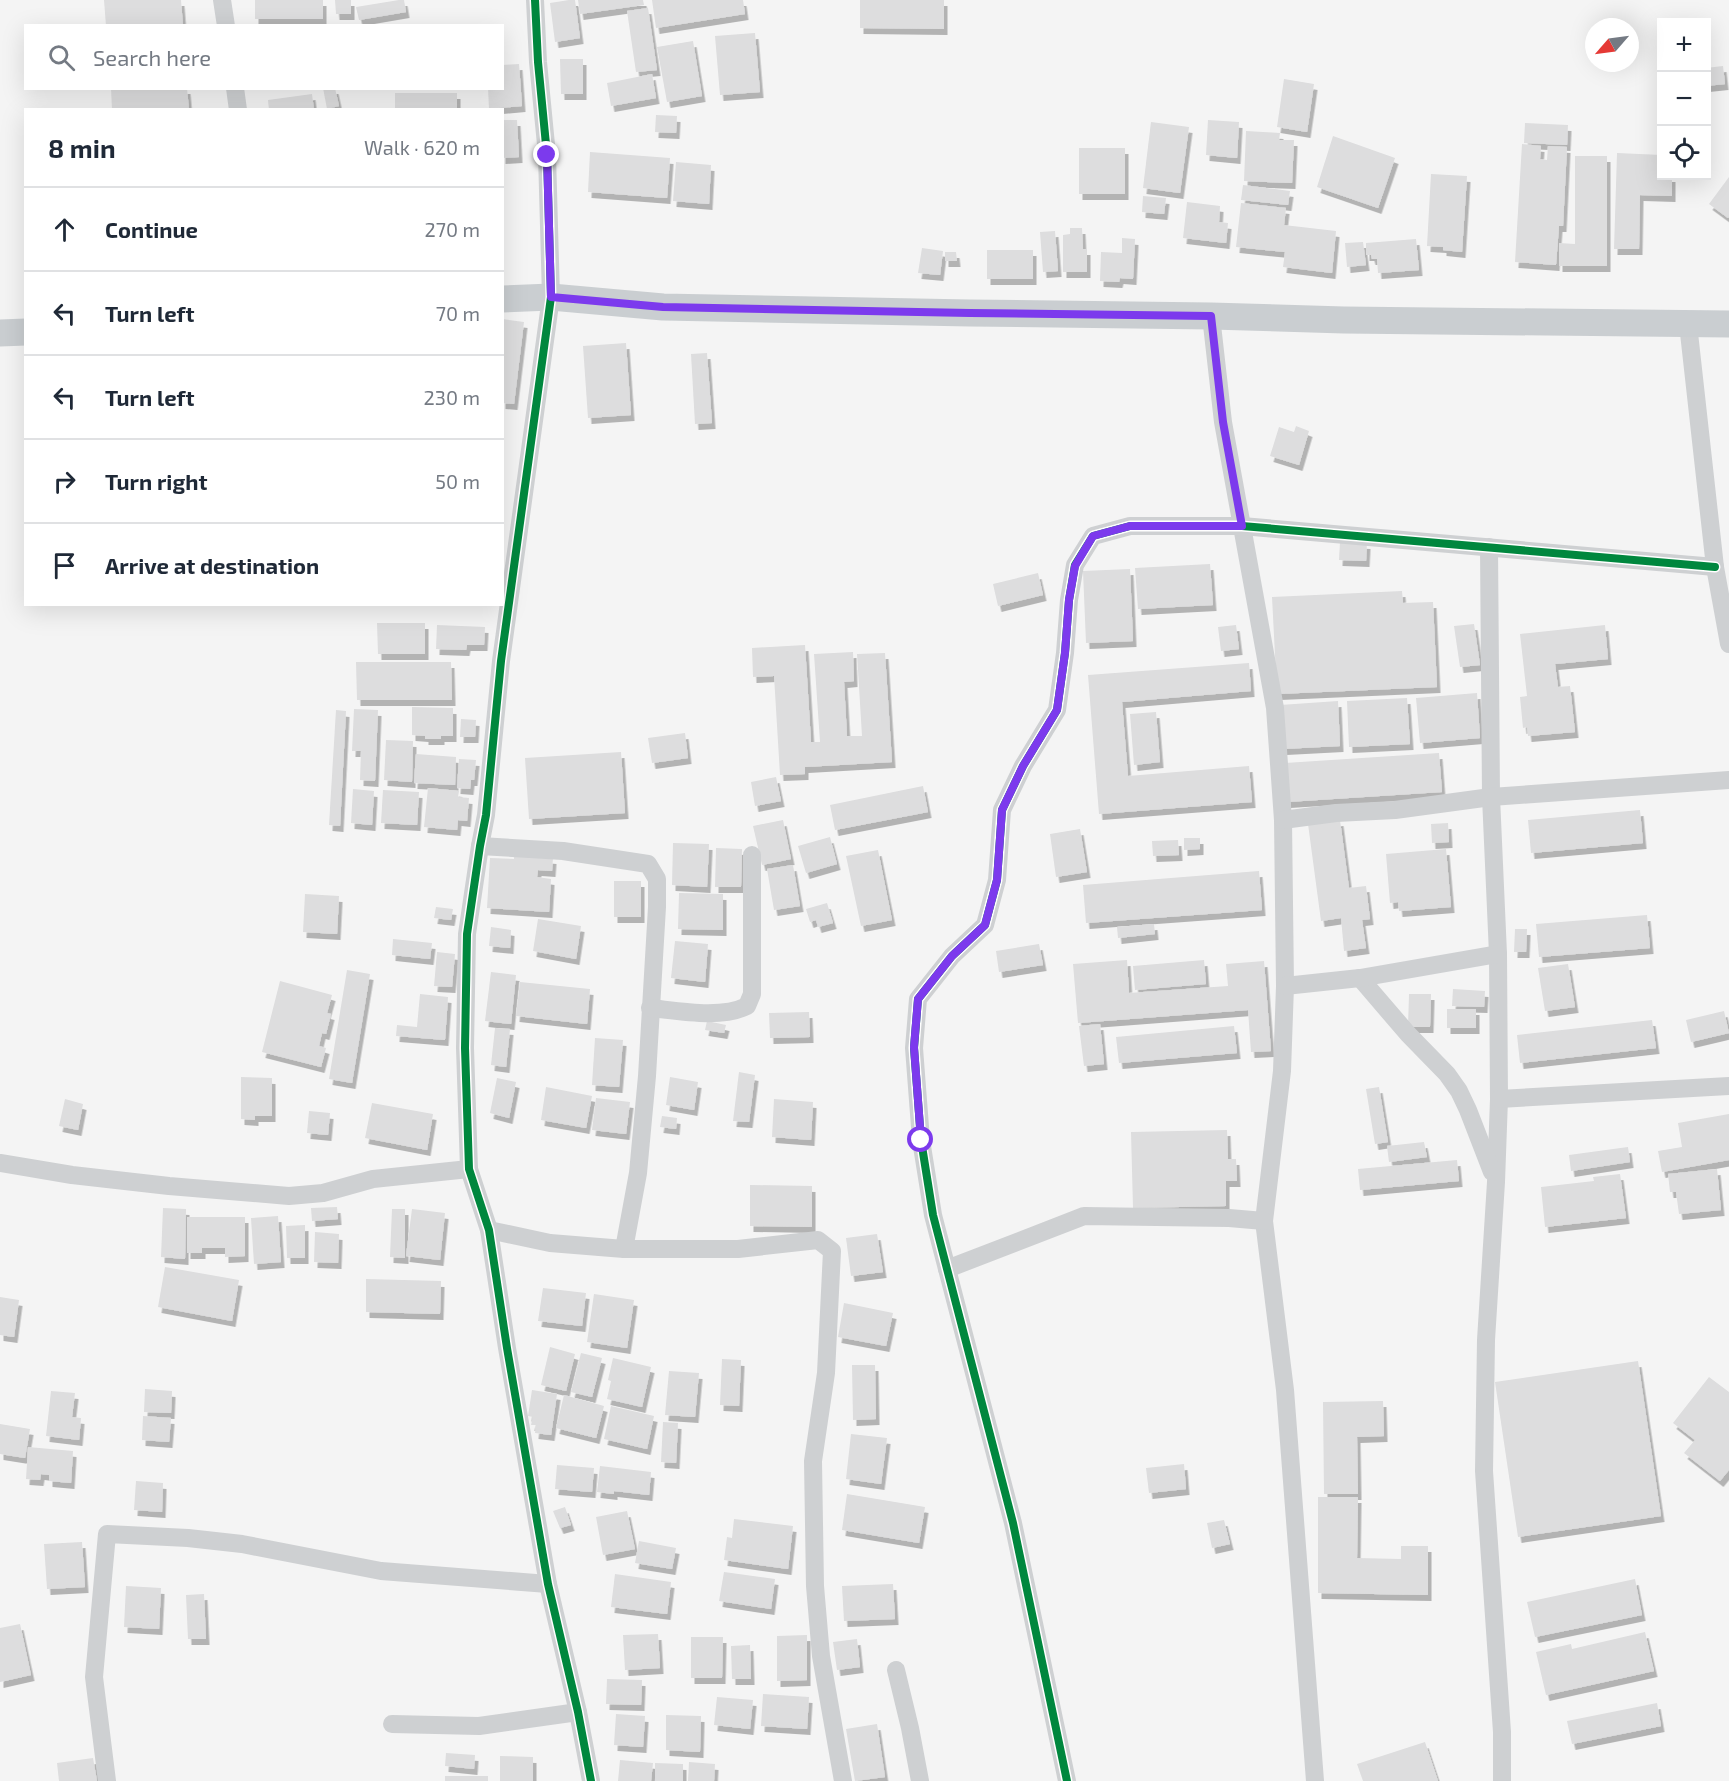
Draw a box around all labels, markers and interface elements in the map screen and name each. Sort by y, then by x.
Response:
north arrow [1585,18,1639,72]
map controls [1657,18,1711,180]
button: + [1657,18,1711,72]
search box [24,24,504,90]
icon: search [45,41,78,74]
text: Search here [93,44,211,70]
button: − [1657,72,1711,126]
button: locate [1657,126,1711,180]
text: 8 min [48,132,116,163]
text: Walk · 620 m [364,135,480,159]
route end [533,141,559,167]
icon: ahead [48,213,81,246]
text: Continue [105,216,198,242]
text: 270 m [424,217,480,241]
icon: left [48,297,81,330]
text: Turn left [105,300,194,326]
text: 70 m [436,301,480,325]
icon: left [48,381,81,414]
text: Turn left [105,384,194,410]
text: 230 m [424,385,480,409]
icon: right [48,465,81,498]
text: Turn right [105,468,207,494]
text: 50 m [435,469,480,493]
icon: arrive [48,549,81,582]
text: Arrive at destination [105,552,319,578]
route start [907,1126,933,1152]

